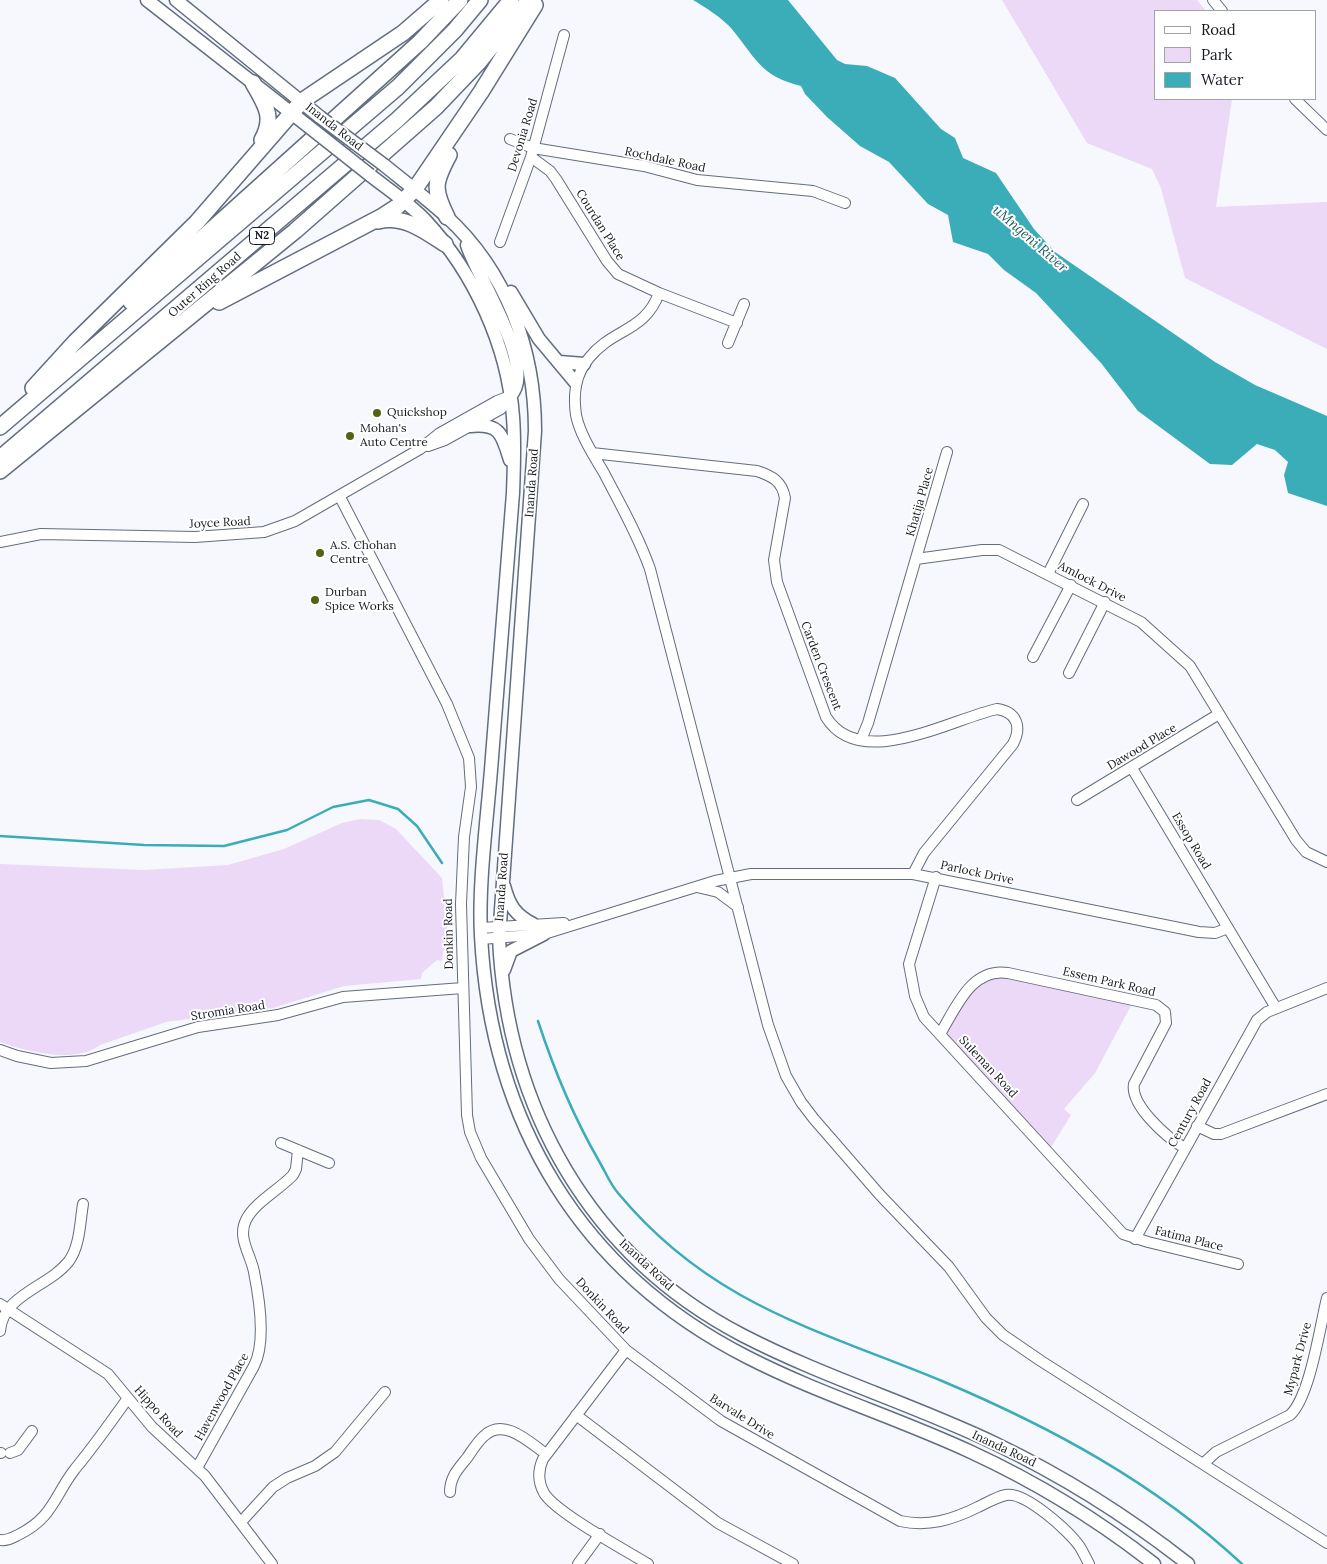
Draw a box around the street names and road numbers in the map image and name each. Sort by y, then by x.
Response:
street label: Devonia Road [505,96,541,174]
street label: Inanda Road [302,100,366,154]
street label: Rochdale Road [623,144,707,176]
street label: Courdan Place [572,187,628,263]
road number: N2 [250,228,274,245]
street label: Outer Ring Road [166,249,244,321]
street label: Inanda Road [522,448,542,518]
street label: Khatija Place [903,466,937,538]
street label: Joyce Road [189,514,251,532]
street label: Amlock Drive [1056,559,1128,605]
street label: Carden Crescent [797,620,845,712]
street label: Dawood Place [1105,721,1179,773]
street label: Essop Road [1168,810,1214,872]
street label: Inanda Road [492,852,512,922]
street label: Parlock Drive [939,858,1015,888]
street label: Donkin Road [441,898,457,970]
street label: Essem Park Road [1061,964,1157,1000]
street label: Stromia Road [190,998,266,1024]
street label: Suleman Road [956,1033,1020,1101]
street label: Century Road [1165,1076,1215,1150]
street label: Fatima Place [1153,1224,1225,1254]
street label: Inanda Road [616,1236,676,1294]
street label: Donkin Road [572,1275,632,1337]
street label: Mypark Drive [1281,1321,1315,1397]
street label: Havenwood Place [192,1351,252,1443]
street label: Hippo Road [131,1383,185,1441]
street label: Barvale Drive [707,1391,777,1443]
street label: Inanda Road [970,1428,1038,1470]

